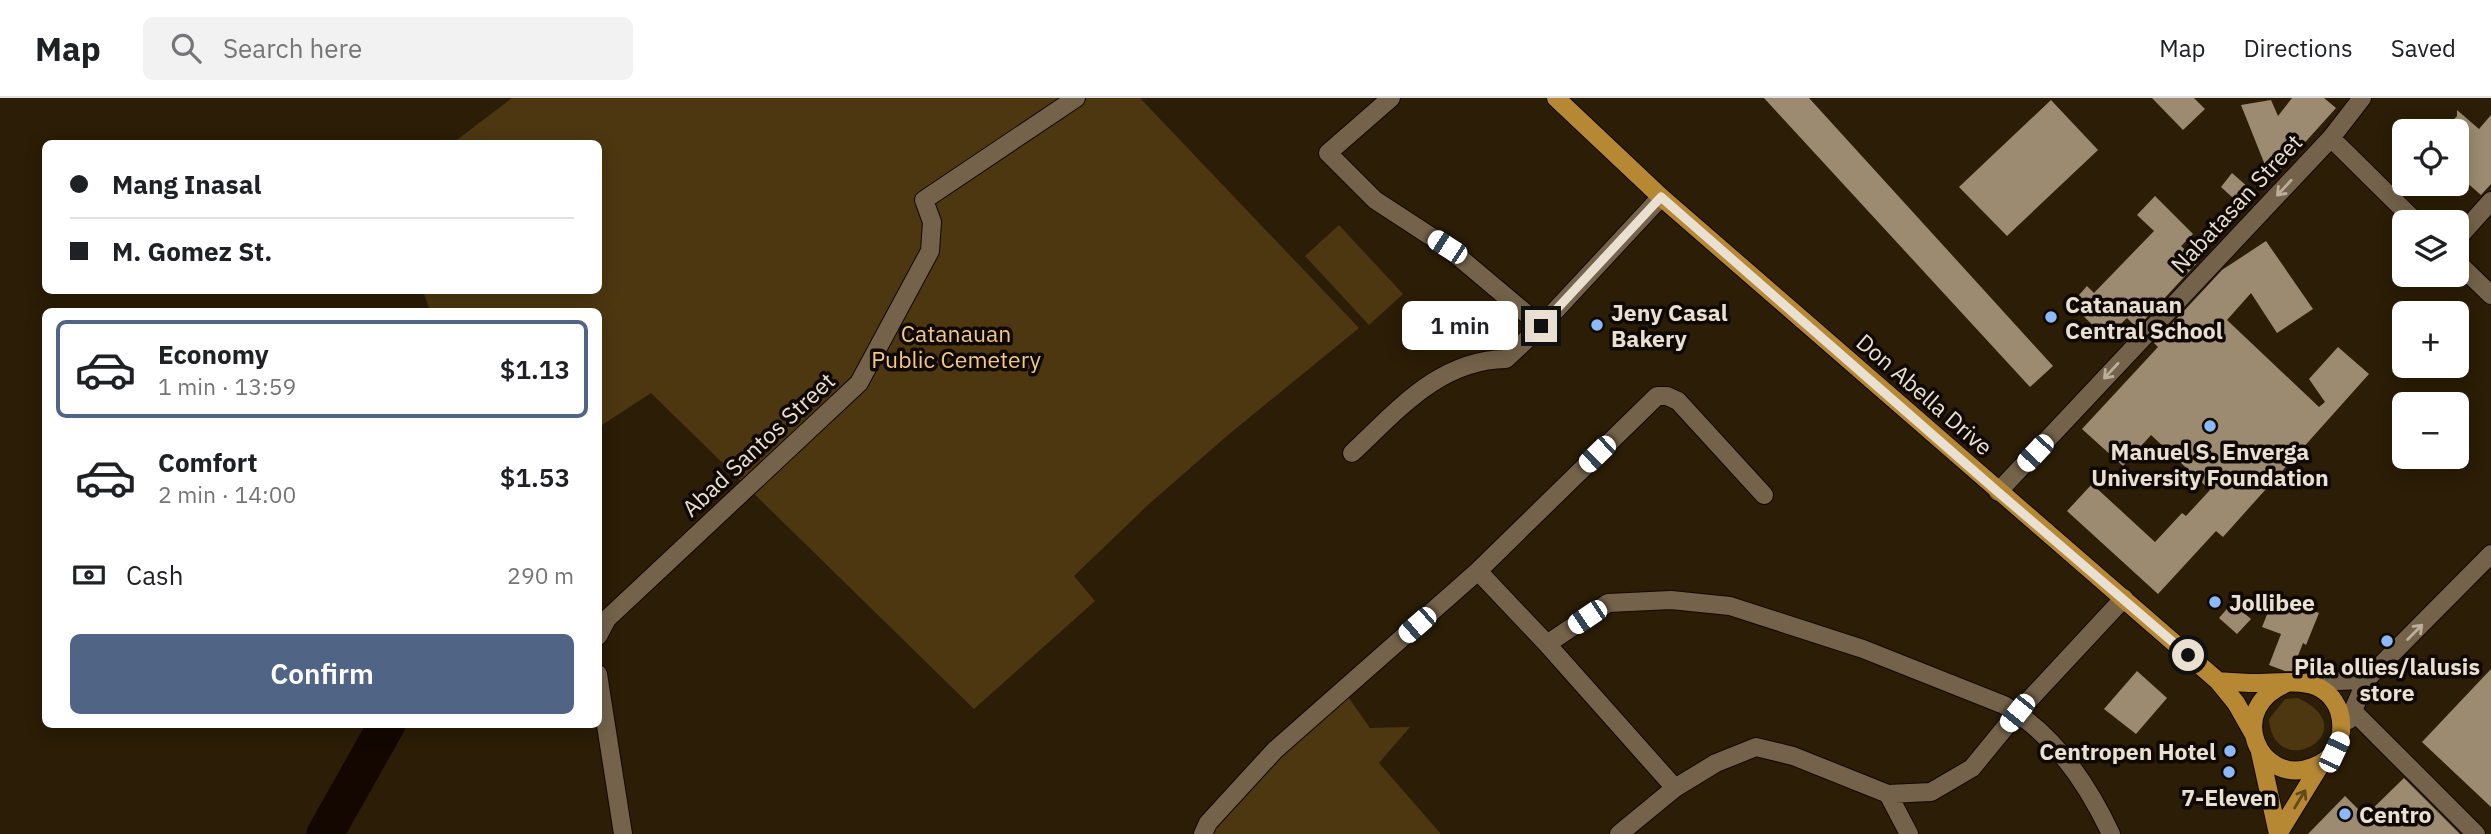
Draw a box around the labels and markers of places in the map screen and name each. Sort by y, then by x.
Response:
place label: Catanauan Central School [2065,289,2223,345]
place label: Jeny Casal Bakery [1611,297,1728,353]
marker: Catanauan Central School [2043,309,2059,325]
marker: Jeny Casal Bakery [1589,317,1605,333]
marker: Manuel S. Enverga University Foundation [2202,418,2218,434]
place label: Manuel S. Enverga University Foundation [2091,436,2329,492]
place label: Jollibee [2229,587,2315,617]
marker: Jollibee [2207,594,2223,610]
marker: Pila ollies/lalusis store [2379,633,2395,649]
place label: Pila ollies/lalusis store [2294,651,2480,707]
place label: Centropen Hotel [2039,736,2216,766]
marker: Centropen Hotel [2222,743,2238,759]
marker: 7-Eleven [2221,764,2237,780]
place label: 7-Eleven [2181,782,2277,812]
place label: Centro [2359,799,2432,829]
marker: Centro [2337,806,2353,822]

